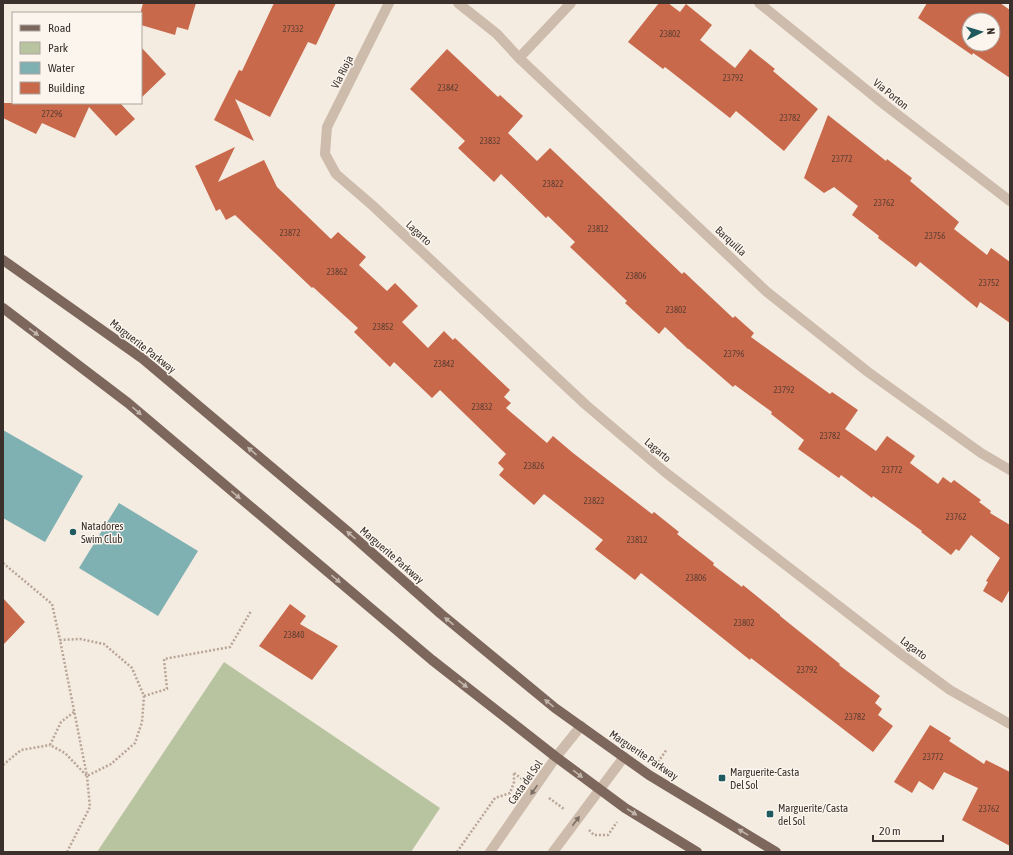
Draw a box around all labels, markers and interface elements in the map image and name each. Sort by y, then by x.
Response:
legend [12,12,142,104]
north arrow [961,12,1001,52]
text: Road [48,21,71,35]
house number: 27332 [282,24,304,34]
text: N [985,27,997,35]
house number: 23802 [659,29,681,39]
text: Park [48,41,69,55]
street label: Via Rioja [329,54,355,90]
text: Water [48,61,75,75]
house number: 23792 [722,73,744,83]
street label: Via Porton [871,76,911,112]
text: Building [48,81,86,95]
house number: 23842 [437,83,459,93]
house number: 27296 [41,109,63,119]
house number: 23782 [779,113,801,123]
house number: 23832 [479,136,501,146]
house number: 23772 [831,154,853,164]
house number: 23822 [542,179,564,189]
house number: 23762 [873,198,895,208]
street label: Lagarto [404,218,434,248]
house number: 23812 [587,224,609,234]
street label: Barquilla [713,224,749,258]
house number: 23872 [279,228,301,238]
house number: 23756 [924,231,946,241]
house number: 23862 [326,267,348,277]
house number: 23806 [625,271,647,281]
house number: 23752 [978,278,1000,288]
house number: 23802 [665,305,687,315]
street label: Marguerite Parkway [108,317,179,376]
house number: 23852 [372,322,394,332]
one-way arrow [29,327,39,335]
house number: 23796 [723,349,745,359]
house number: 23842 [433,359,455,369]
house number: 23792 [773,385,795,395]
house number: 23832 [471,402,493,412]
one-way arrow [132,406,143,415]
house number: 23782 [819,431,841,441]
street label: Lagarto [643,436,673,464]
one-way arrow [247,447,256,456]
house number: 23826 [523,461,545,471]
house number: 23772 [881,465,903,475]
one-way arrow [231,490,242,499]
house number: 23822 [583,496,605,506]
house number: 23762 [945,512,967,522]
place label: Natadores Swim Club [81,520,124,545]
street label: Marguerite Parkway [358,524,427,586]
marker: Natadores Swim Club [68,527,78,537]
one-way arrow [346,530,356,540]
house number: 23812 [626,535,648,545]
house number: 23806 [685,573,707,583]
one-way arrow [330,574,341,583]
one-way arrow [443,616,454,625]
house number: 23802 [733,618,755,628]
house number: 23840 [283,630,305,640]
street label: Lagarto [898,634,930,662]
house number: 23792 [796,665,818,675]
one-way arrow [457,680,468,689]
one-way arrow [544,699,555,708]
house number: 23782 [844,712,866,722]
street label: Marguerite Parkway [607,728,681,783]
house number: 23772 [922,752,944,762]
street label: Casta del Sol [505,758,545,806]
place label: Marguerite-Casta Del Sol [730,766,799,791]
one-way arrow [573,770,583,778]
marker: Marguerite-Casta Del Sol [717,773,727,783]
one-way arrow [530,784,538,795]
place label: Marguerite/Casta del Sol [778,802,848,827]
house number: 23762 [978,804,1000,814]
one-way arrow [627,808,637,816]
marker: Marguerite/Casta del Sol [765,809,775,819]
one-way arrow [572,816,580,826]
scale bar [873,817,943,843]
text: 20 m [879,824,901,838]
one-way arrow [737,828,749,835]

